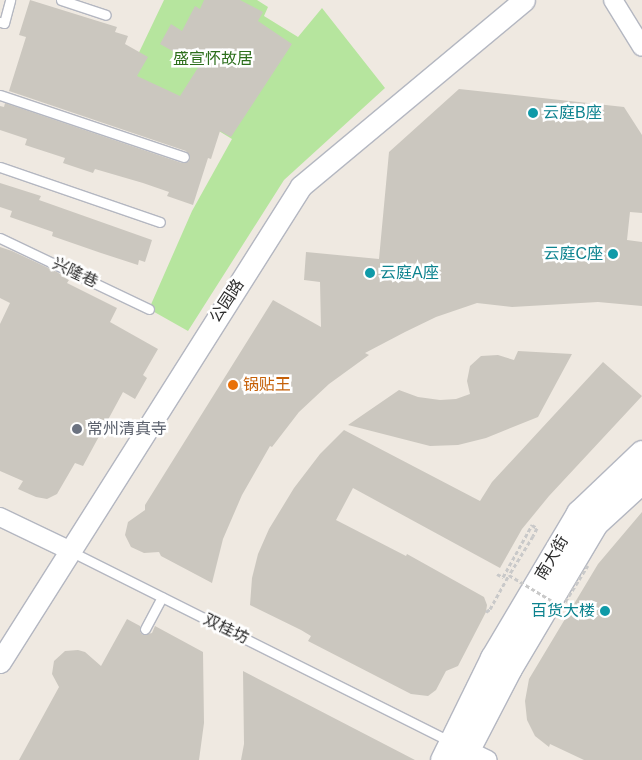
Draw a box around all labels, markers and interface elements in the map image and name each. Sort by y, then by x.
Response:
park label: 盛宣怀故居 [173,49,253,69]
place label: 云庭B座 [543,103,602,123]
marker: 云庭B座 [527,107,539,119]
place label: 云庭C座 [543,244,603,264]
marker: 云庭C座 [607,248,619,260]
street label: 兴隆巷 [49,254,101,292]
place label: 云庭A座 [380,263,439,283]
marker: 云庭A座 [364,267,376,279]
street label: 公园路 [206,276,248,326]
place label: 锅贴王 [243,375,291,395]
marker: 锅贴王 [227,379,239,391]
place label: 常州清真寺 [87,419,167,439]
marker: 常州清真寺 [71,423,83,435]
street label: 南大街 [531,532,573,584]
place label: 百货大楼 [531,601,595,621]
marker: 百货大楼 [599,605,611,617]
street label: 双桂坊 [200,610,252,648]

